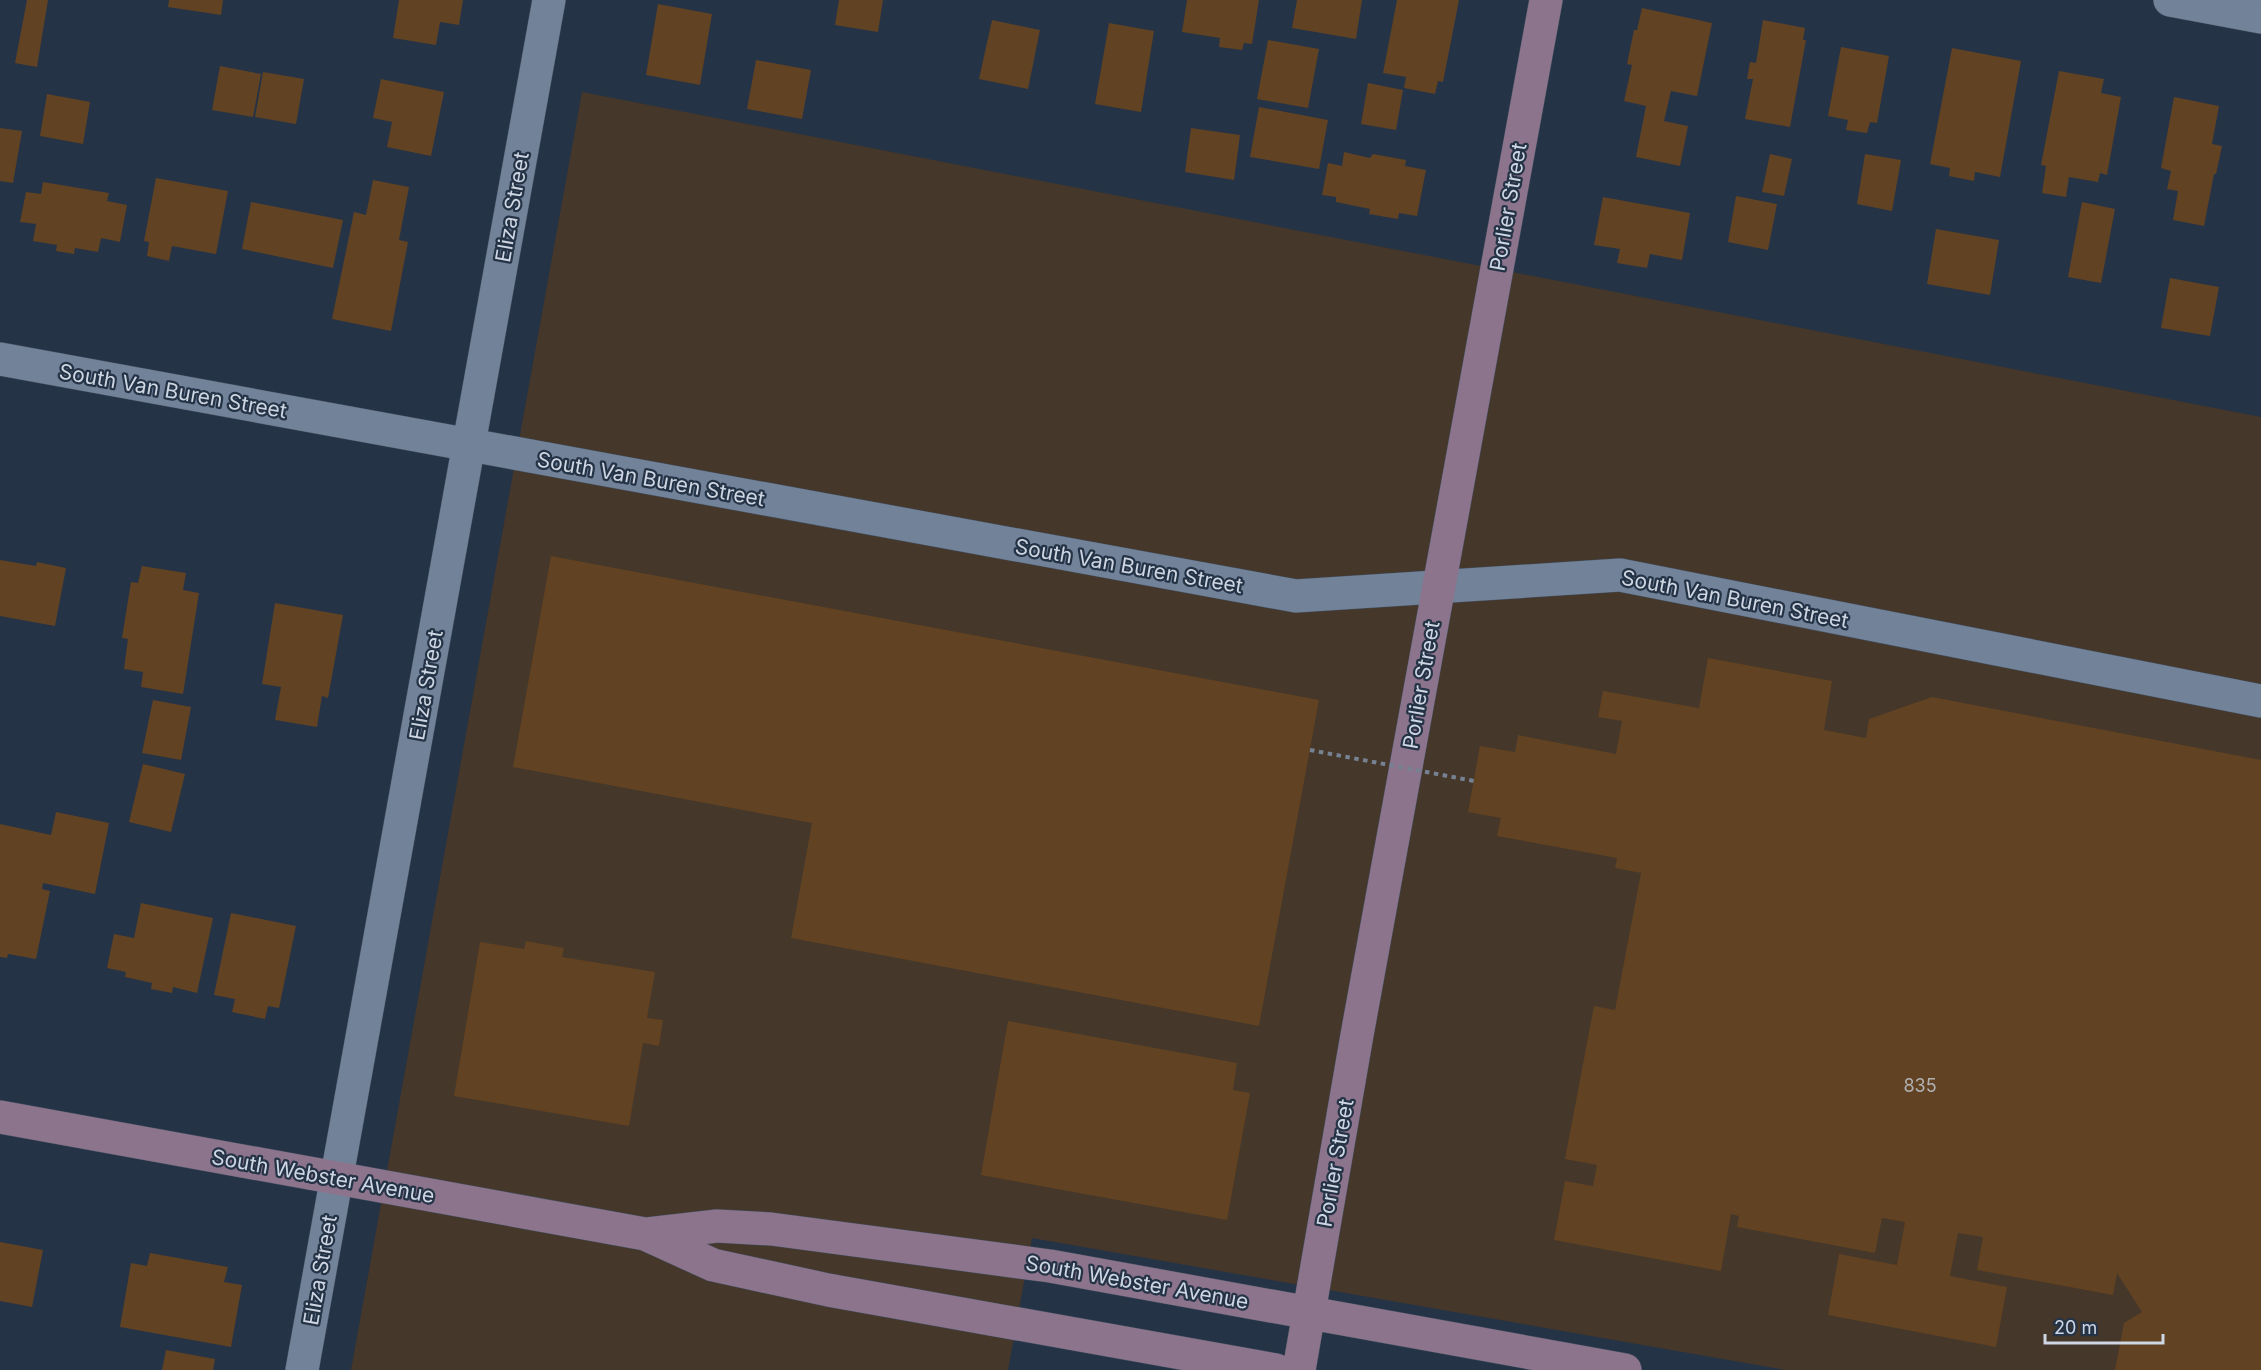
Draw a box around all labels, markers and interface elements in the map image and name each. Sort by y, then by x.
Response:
street label: Porlier Street [1484,141,1532,273]
street label: Eliza Street [490,150,534,264]
street label: South Van Buren Street [57,359,289,423]
street label: South Van Buren Street [535,447,767,511]
street label: South Van Buren Street [1013,534,1245,598]
street label: South Van Buren Street [1619,565,1851,633]
street label: Porlier Street [1397,619,1445,751]
street label: Eliza Street [404,628,448,742]
house number: 835 [1903,1075,1937,1096]
street label: Porlier Street [1311,1097,1359,1229]
street label: South Webster Avenue [210,1144,436,1208]
street label: Eliza Street [298,1213,342,1327]
street label: South Webster Avenue [1024,1250,1250,1314]
scale bar [2045,1307,2164,1345]
text: 20 m [2054,1317,2097,1338]

